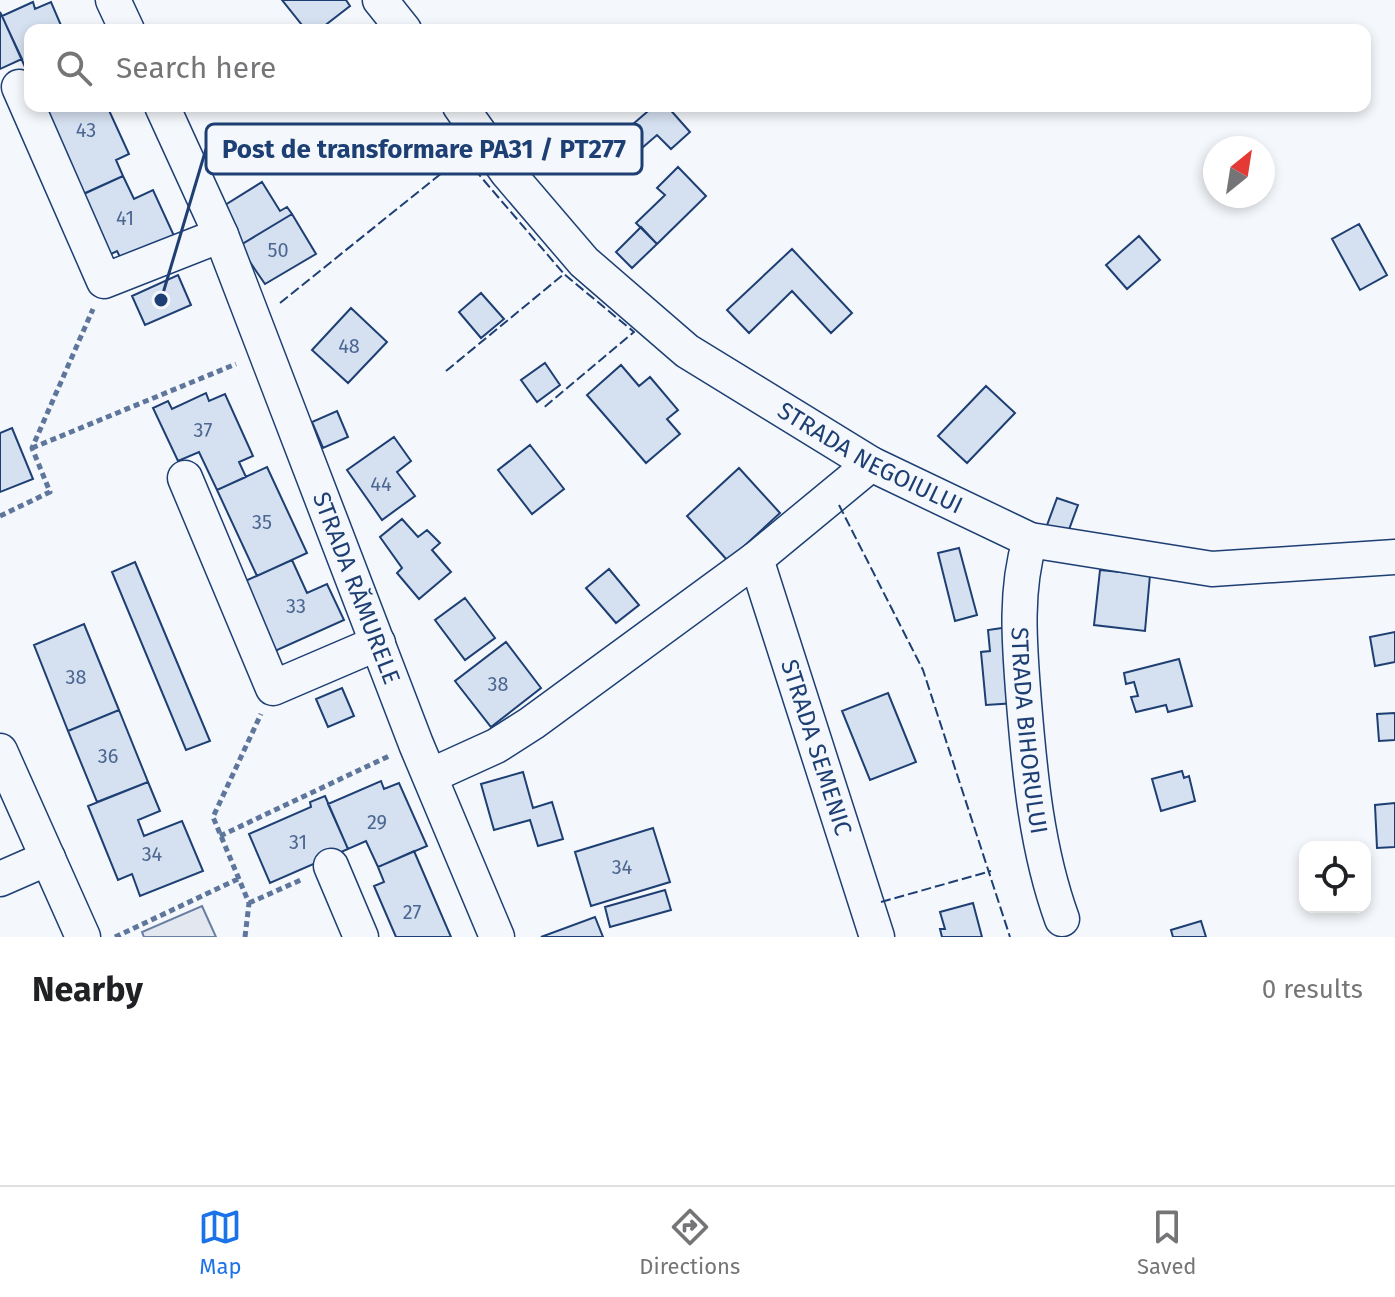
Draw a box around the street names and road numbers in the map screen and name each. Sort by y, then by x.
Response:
street label: STRADA NEGOIULUI [773,396,967,520]
street label: STRADA RĂMURELE [307,488,406,688]
street label: STRADA BIHORULUI [1006,627,1053,836]
street label: STRADA SEMENIC [775,656,858,839]

